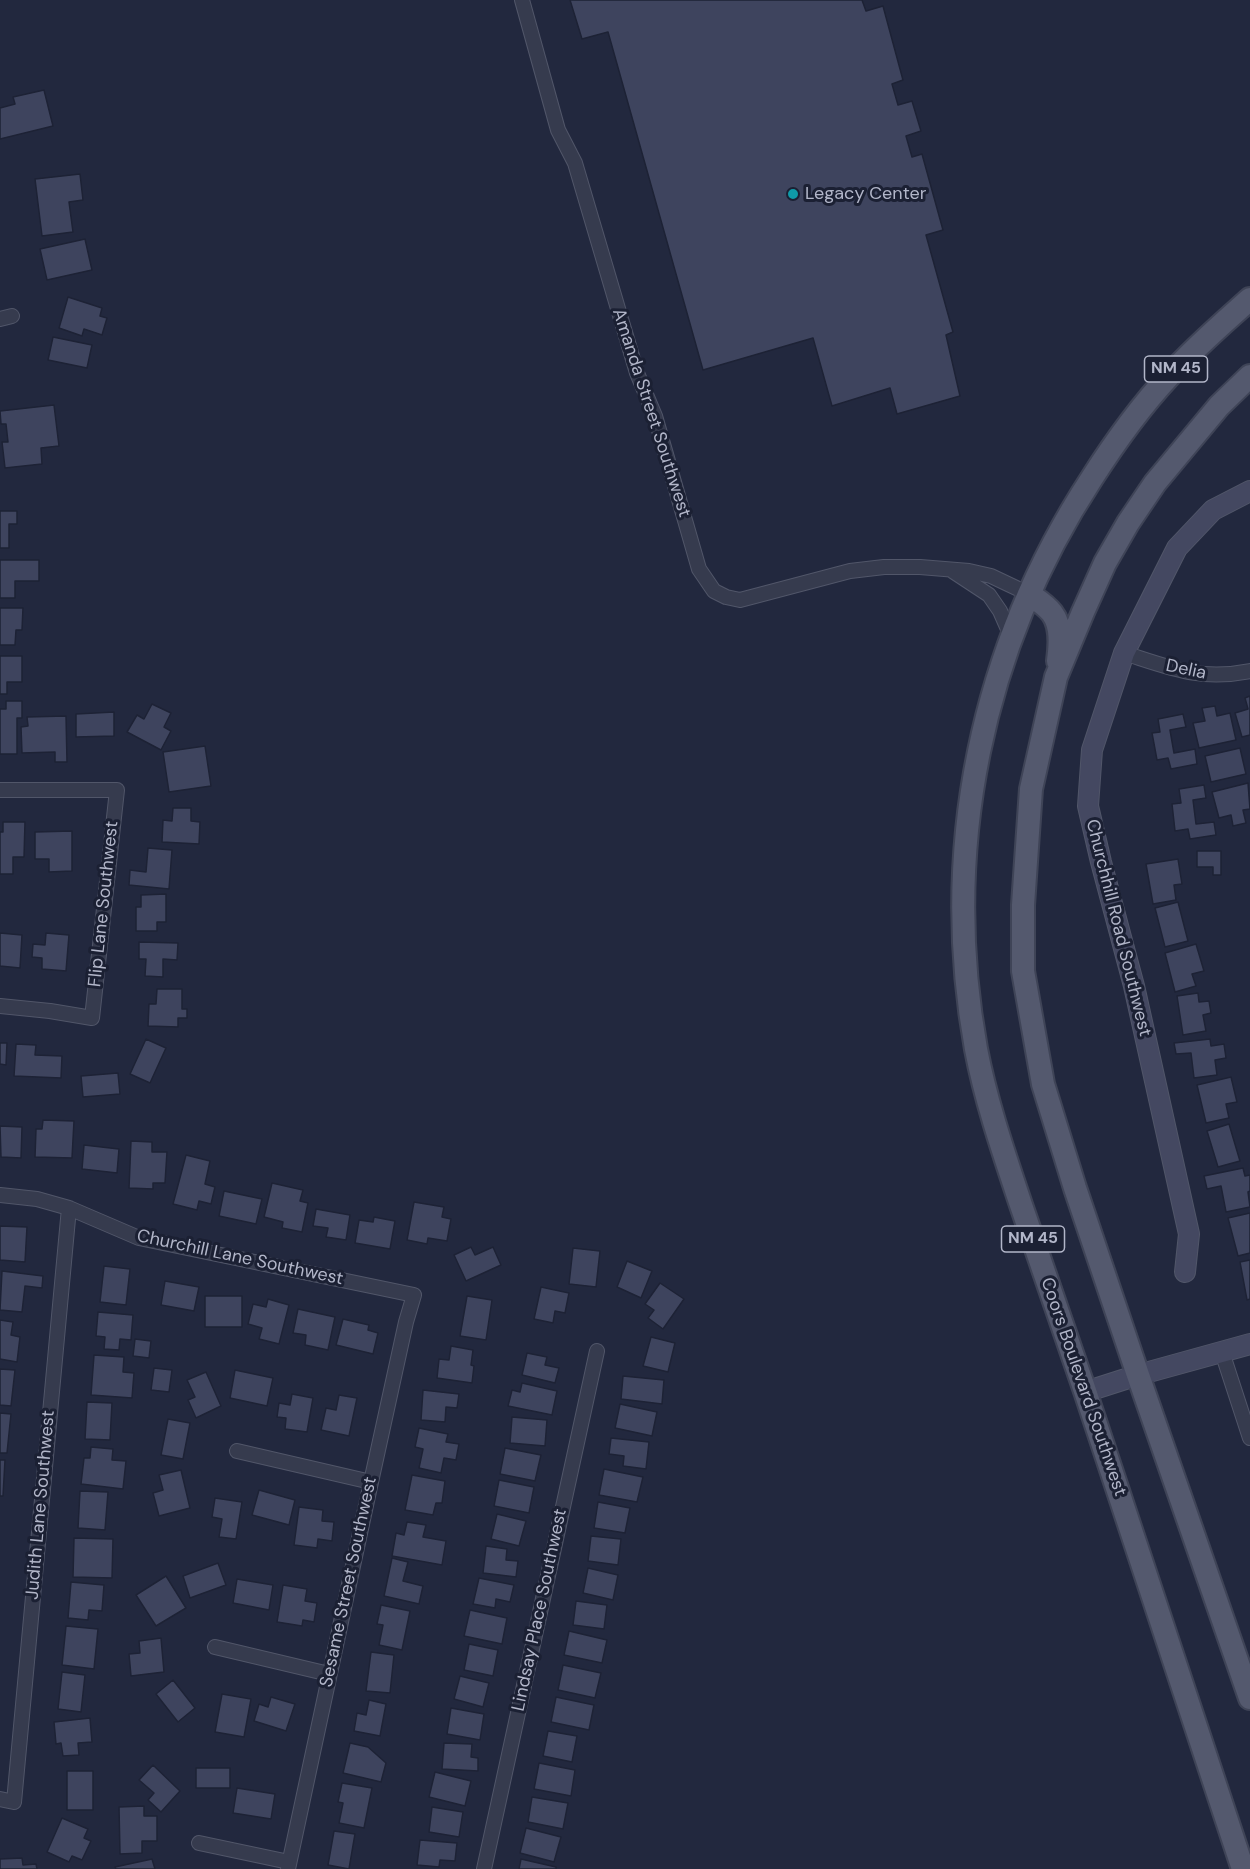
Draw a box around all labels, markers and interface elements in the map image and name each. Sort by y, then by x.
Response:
place label: Legacy Center [805,183,926,205]
marker: Legacy Center [786,187,800,201]
street label: Amanda Street Southwest [607,306,695,520]
road number: NM 45 [1144,356,1208,382]
street label: Delia [1164,655,1208,685]
street label: Churchhill Road Southwest [1081,817,1155,1039]
street label: Flip Lane Southwest [85,820,123,988]
street label: Churchill Lane Southwest [135,1226,345,1290]
road number: NM 45 [1002,1226,1064,1252]
street label: Coors Boulevard Southwest [1035,1275,1131,1499]
street label: Judith Lane Southwest [22,1409,60,1601]
street label: Sesame Street Southwest [316,1475,382,1689]
street label: Lindsay Place Southwest [508,1507,572,1713]

